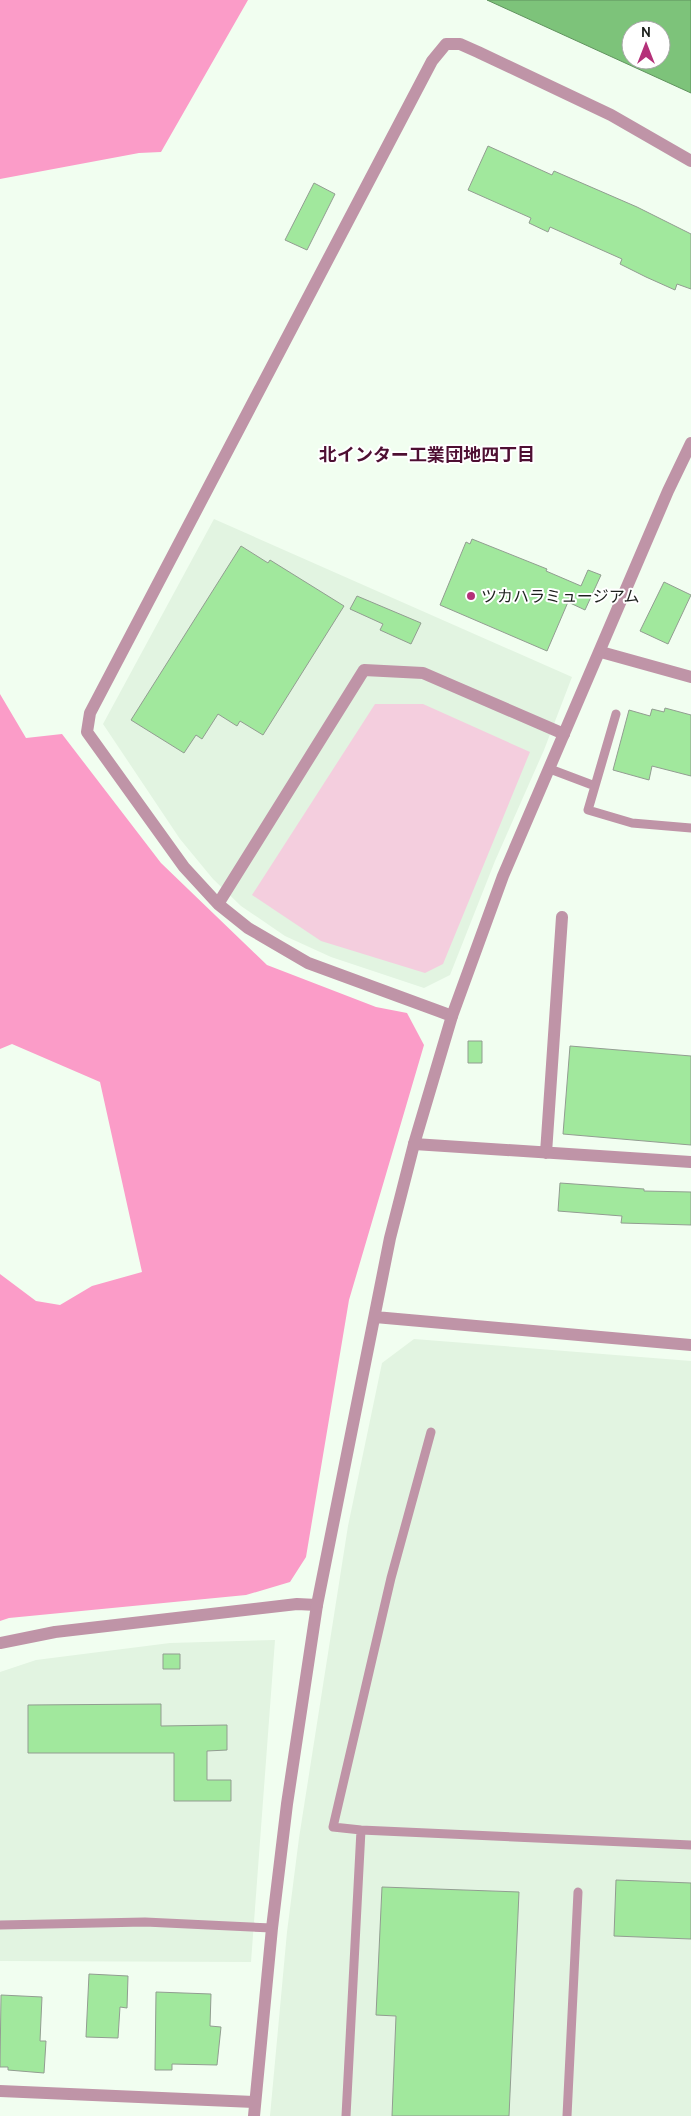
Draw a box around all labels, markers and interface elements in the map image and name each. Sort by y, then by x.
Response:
north arrow [621,20,671,70]
text: N [641,23,651,41]
district label: 北インター工業団地四丁目 [319,444,535,466]
place label: ツカハラミュージアム [481,587,640,606]
marker: ツカハラミュージアム [465,590,477,602]

